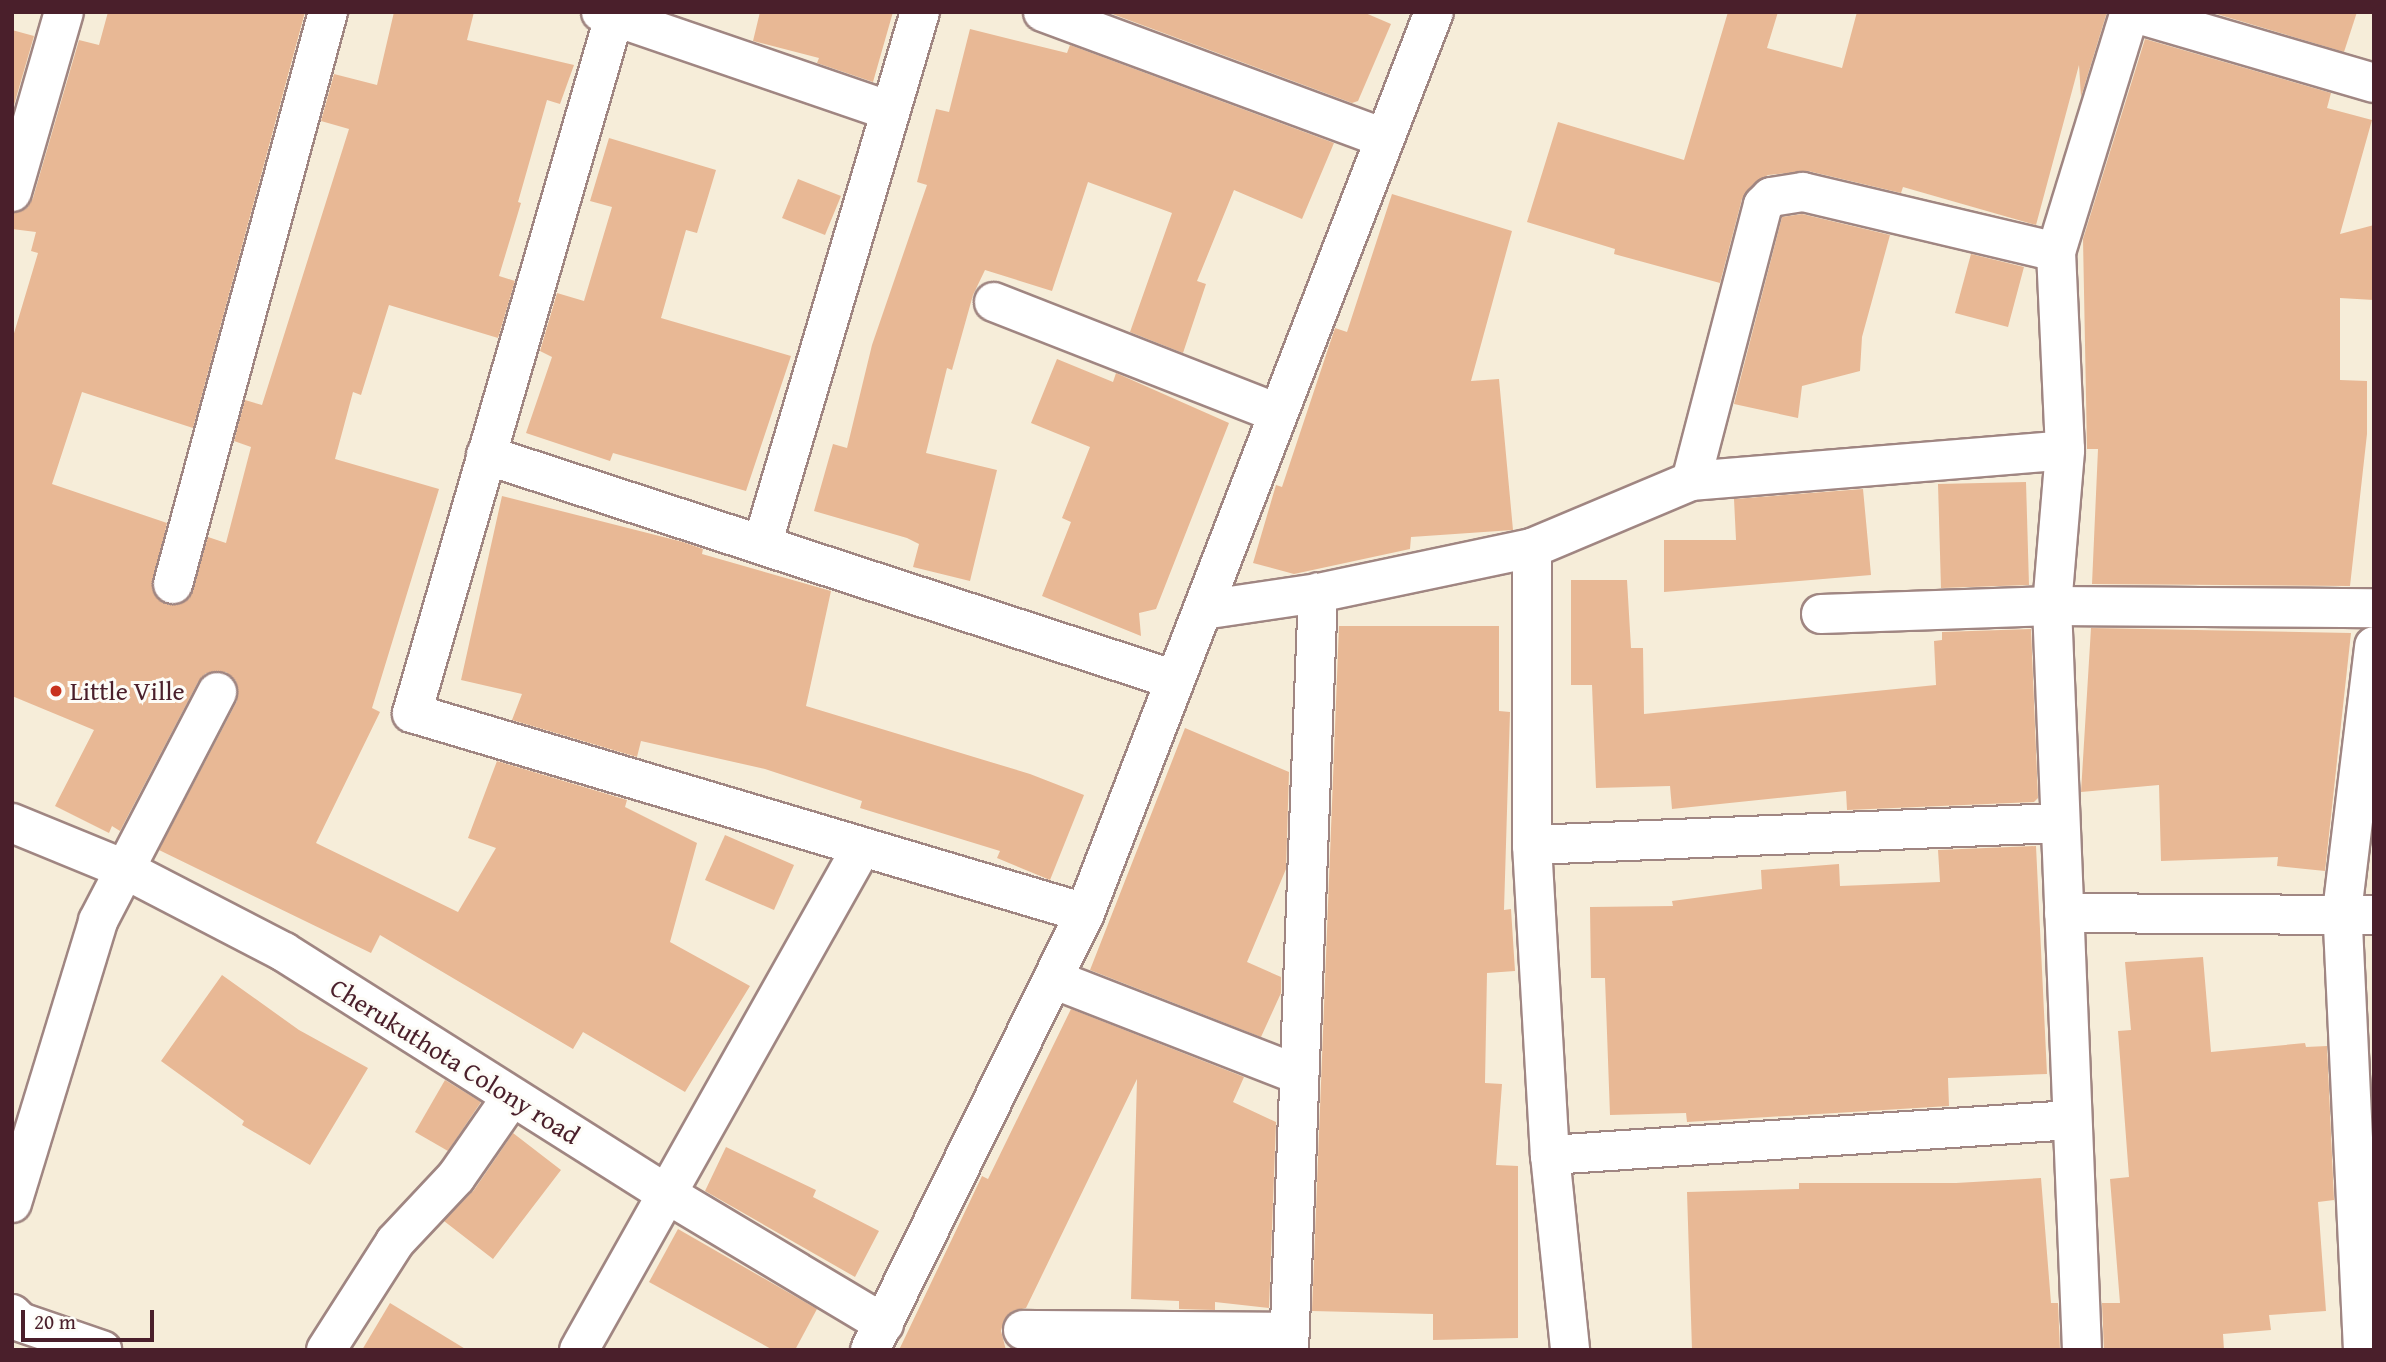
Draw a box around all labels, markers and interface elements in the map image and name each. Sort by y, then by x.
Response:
place label: Little Ville [70,675,185,707]
marker: Little Ville [48,683,64,699]
street label: Cherukuthota Colony road [325,971,585,1151]
scale bar [24,1296,158,1340]
text: 20 m [34,1306,76,1337]

